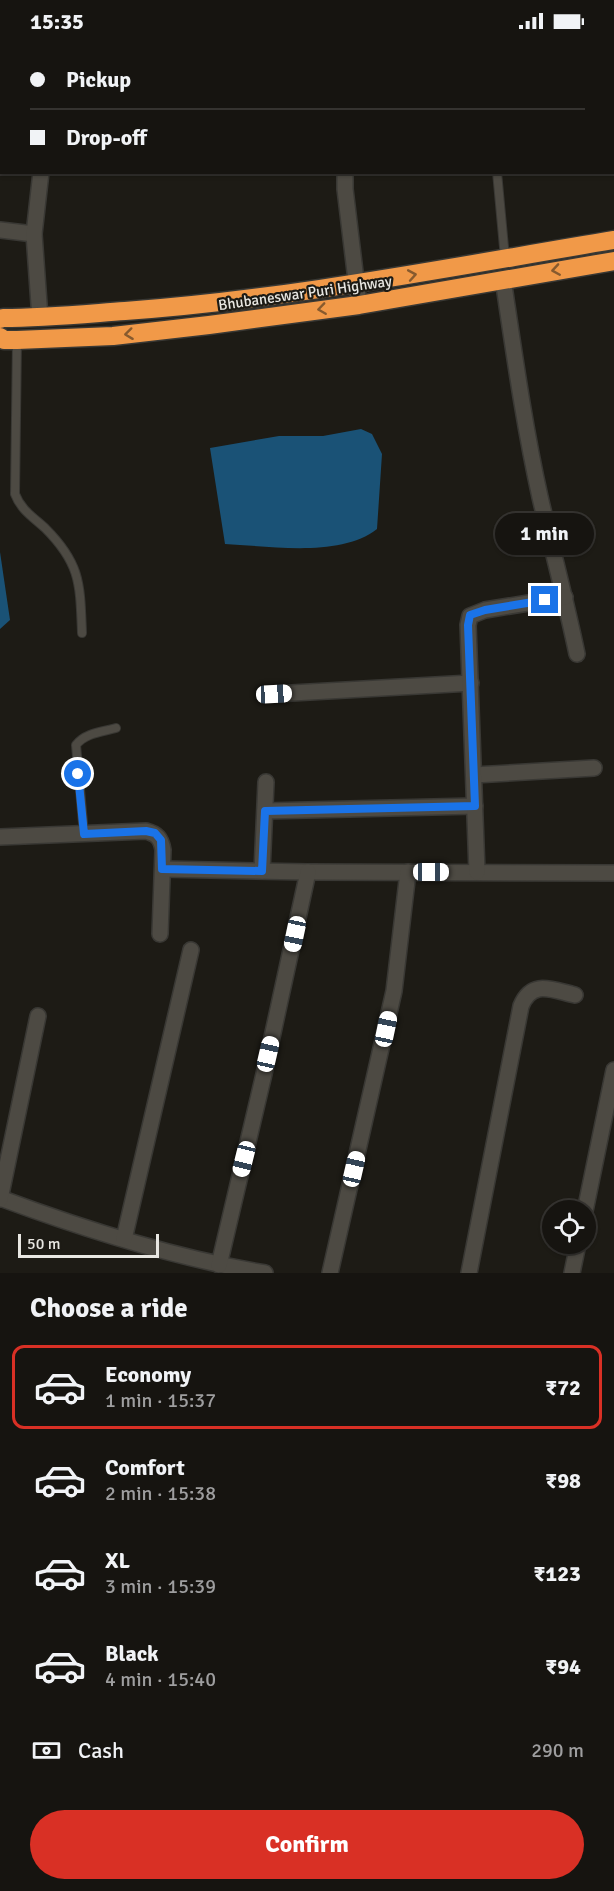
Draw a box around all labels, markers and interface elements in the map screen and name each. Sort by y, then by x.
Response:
text: 15:35 [30,8,84,35]
text: Pickup [66,66,131,93]
text: Drop-off [66,124,147,151]
one-way arrow [552,264,561,276]
one-way arrow [407,269,417,282]
street label: Bhubaneswar Puri Highway [217,272,393,314]
one-way arrow [318,303,327,315]
one-way arrow [124,327,134,339]
callout: 1 min [496,513,594,555]
text: 1 min [520,521,569,546]
route end [531,586,558,613]
car [256,684,292,704]
route start [64,760,91,787]
car [413,863,449,881]
car [282,915,308,953]
car [373,1010,399,1048]
car [255,1034,281,1074]
car [231,1139,257,1179]
car [341,1149,367,1189]
map controls [542,1200,596,1254]
button: locate [542,1200,596,1254]
scale bar [18,1231,159,1258]
text: 50 m [27,1234,61,1254]
text: Choose a ride [30,1292,188,1325]
icon: car [33,1360,87,1414]
text: Economy [105,1361,191,1388]
text: ₹72 [545,1374,581,1401]
text: 1 min · 15:37 [105,1388,216,1413]
icon: car [33,1453,87,1507]
text: Comfort [105,1454,185,1481]
text: ₹98 [545,1467,581,1494]
text: 2 min · 15:38 [105,1481,216,1506]
icon: car [33,1546,87,1600]
text: XL [105,1547,130,1574]
text: ₹123 [533,1560,581,1587]
text: 3 min · 15:39 [105,1574,216,1599]
icon: car [33,1639,87,1693]
text: Black [105,1640,159,1667]
text: ₹94 [545,1653,581,1680]
text: 4 min · 15:40 [105,1667,216,1692]
icon: cash [30,1734,63,1767]
text: Cash [78,1737,124,1764]
text: 290 m [531,1738,584,1763]
button: Confirm [30,1810,584,1879]

